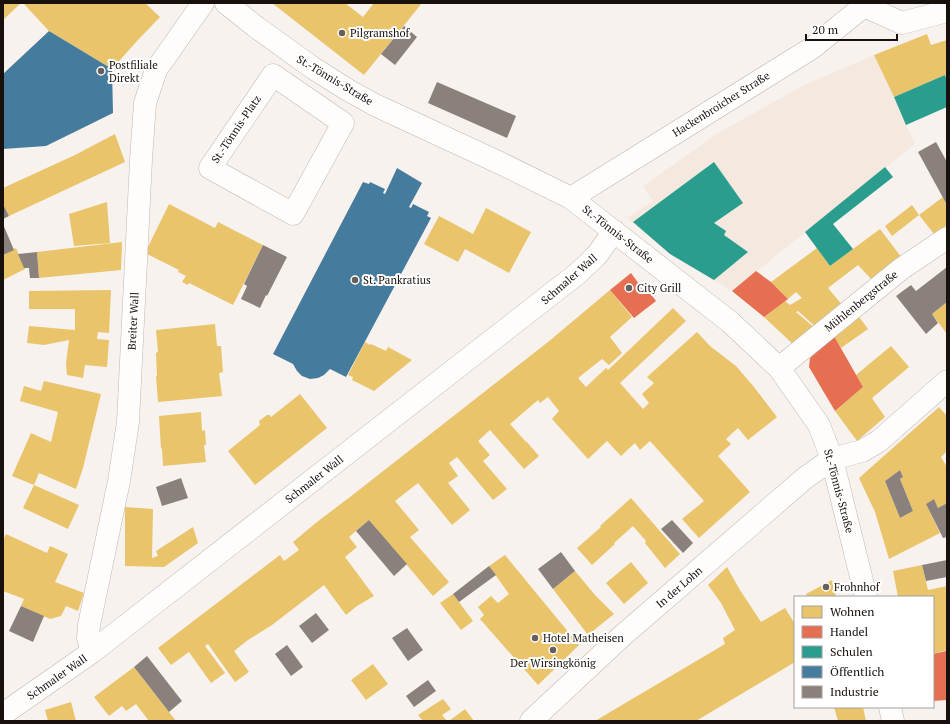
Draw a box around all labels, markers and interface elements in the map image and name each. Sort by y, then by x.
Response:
scale bar [806,16,897,42]
text: 20 m [812,22,839,37]
place label: Pilgramshof [350,26,411,40]
marker: Pilgramshof [337,28,347,38]
street label: St.-Tönnis-Straße [294,52,376,109]
place label: Postfiliale Direkt [109,58,158,85]
marker: Postfiliale Direkt [96,66,106,76]
street label: Hackenbroicher Straße [670,68,773,140]
street label: St.-Tönnis-Platz [208,92,264,166]
street label: St.-Tönnis-Straße [580,202,657,266]
street label: Schmaler Wall [538,251,600,307]
street label: Mühlenbergstraße [821,267,901,335]
place label: St. Pankratius [363,273,431,287]
marker: St. Pankratius [350,275,360,285]
place label: City Grill [637,281,681,295]
marker: City Grill [624,283,634,293]
street label: Breiter Wall [124,292,142,350]
street label: St.-Tönnis-Straße [821,447,857,535]
street label: Schmaler Wall [282,452,346,506]
street label: In der Lohn [653,563,705,611]
place label: Frohnhof [834,580,881,594]
marker: Frohnhof [821,582,831,592]
legend [794,596,934,708]
text: Wohnen [830,604,874,619]
text: Handel [830,624,869,639]
place label: Hotel Matheisen [543,631,624,645]
marker: Hotel Matheisen [530,633,540,643]
text: Schulen [830,644,873,659]
marker: Der Wirsingkönig [548,645,558,655]
street label: Schmaler Wall [24,651,90,703]
place label: Der Wirsingkönig [510,656,596,670]
text: Öffentlich [830,664,884,679]
text: Industrie [830,684,879,699]

